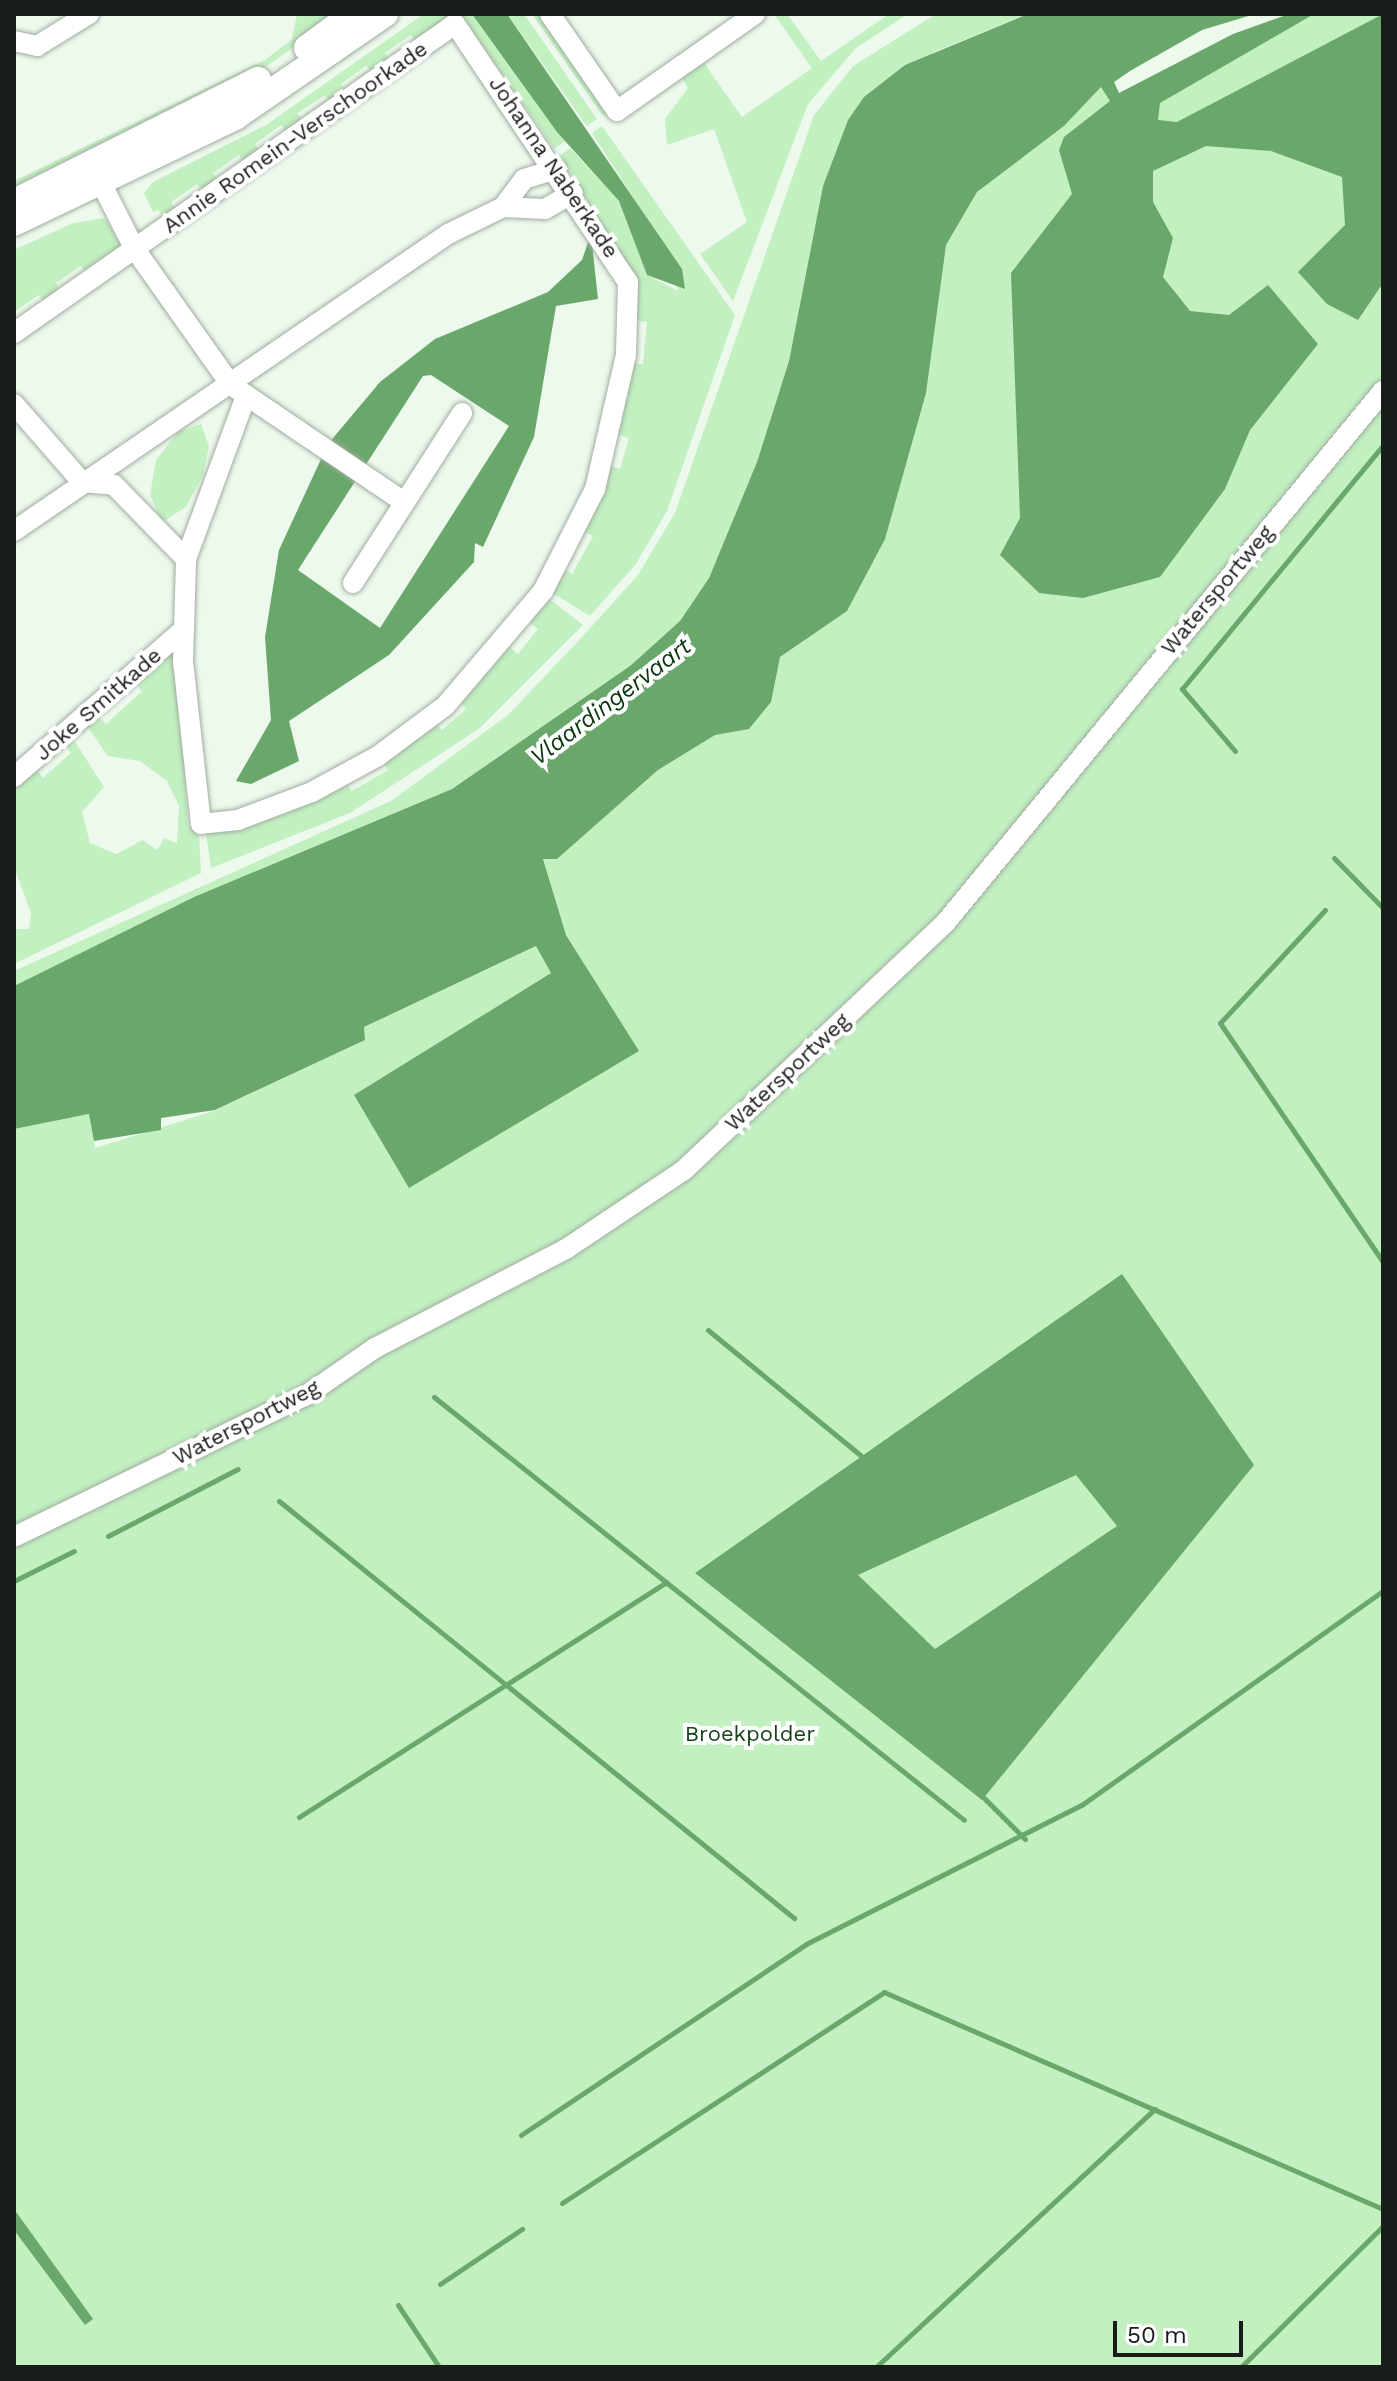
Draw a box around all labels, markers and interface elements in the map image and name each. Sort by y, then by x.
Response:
street label: Annie Romein-Verschoorkade [158,35,432,239]
street label: Johanna Naberkade [483,71,625,263]
street label: Watersportweg [1155,520,1279,660]
water label: Vlaardingervaart [525,632,697,772]
street label: Joke Smitkade [29,642,167,766]
street label: Watersportweg [719,1007,855,1137]
street label: Watersportweg [168,1374,324,1470]
park label: Broekpolder [685,1721,815,1747]
scale bar [1117,2305,1247,2355]
text: 50 m [1127,2321,1187,2349]

